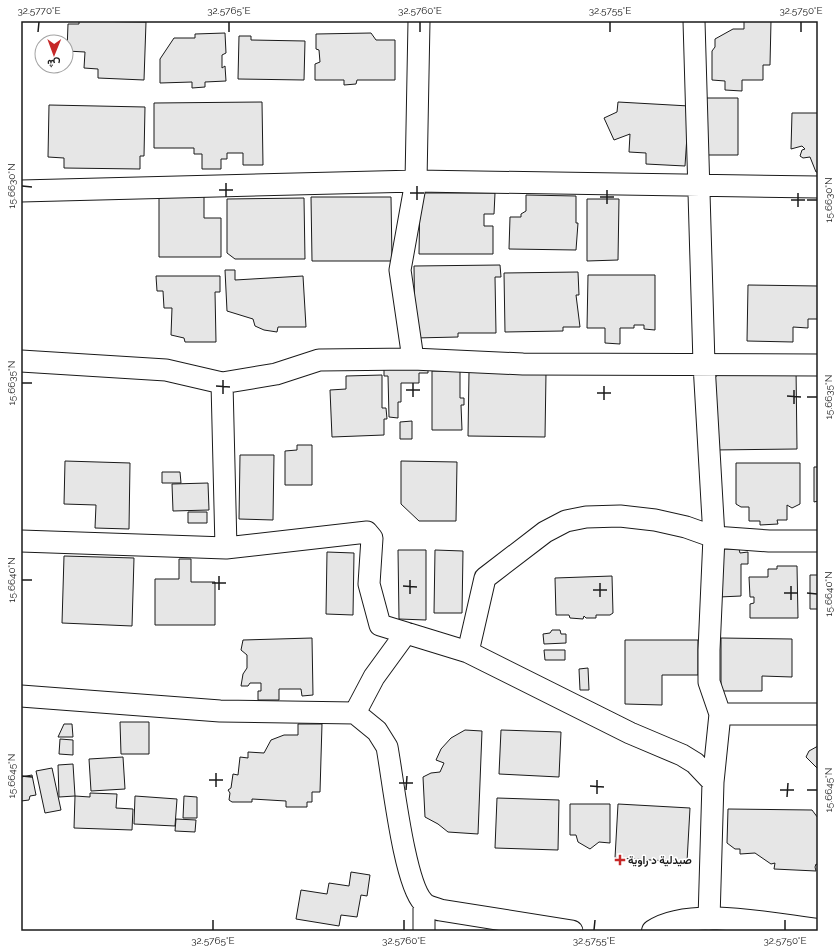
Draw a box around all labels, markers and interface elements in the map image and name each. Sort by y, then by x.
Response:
text: 32.5770°E [17,5,61,16]
text: 32.5765°E [207,5,251,16]
text: 32.5760°E [398,5,442,16]
text: 32.5755°E [589,5,631,16]
text: 32.5750°E [779,5,823,16]
north arrow [34,34,74,74]
text: ش [47,57,61,70]
text: 15.6630°N [6,163,17,209]
text: 15.6630°N [823,177,834,223]
text: 15.6635°N [6,361,17,405]
text: 15.6635°N [823,375,834,419]
text: 15.6640°N [6,557,17,603]
text: 15.6640°N [823,571,834,617]
text: 15.6645°N [6,754,17,798]
text: 15.6645°N [823,768,834,812]
place label: صيدلية د راوية [628,854,692,867]
marker: صيدلية د راوية [615,855,625,865]
text: 32.5765°E [191,935,235,946]
text: 32.5760°E [382,935,426,946]
text: 32.5755°E [573,935,615,946]
text: 32.5750°E [763,935,807,946]

